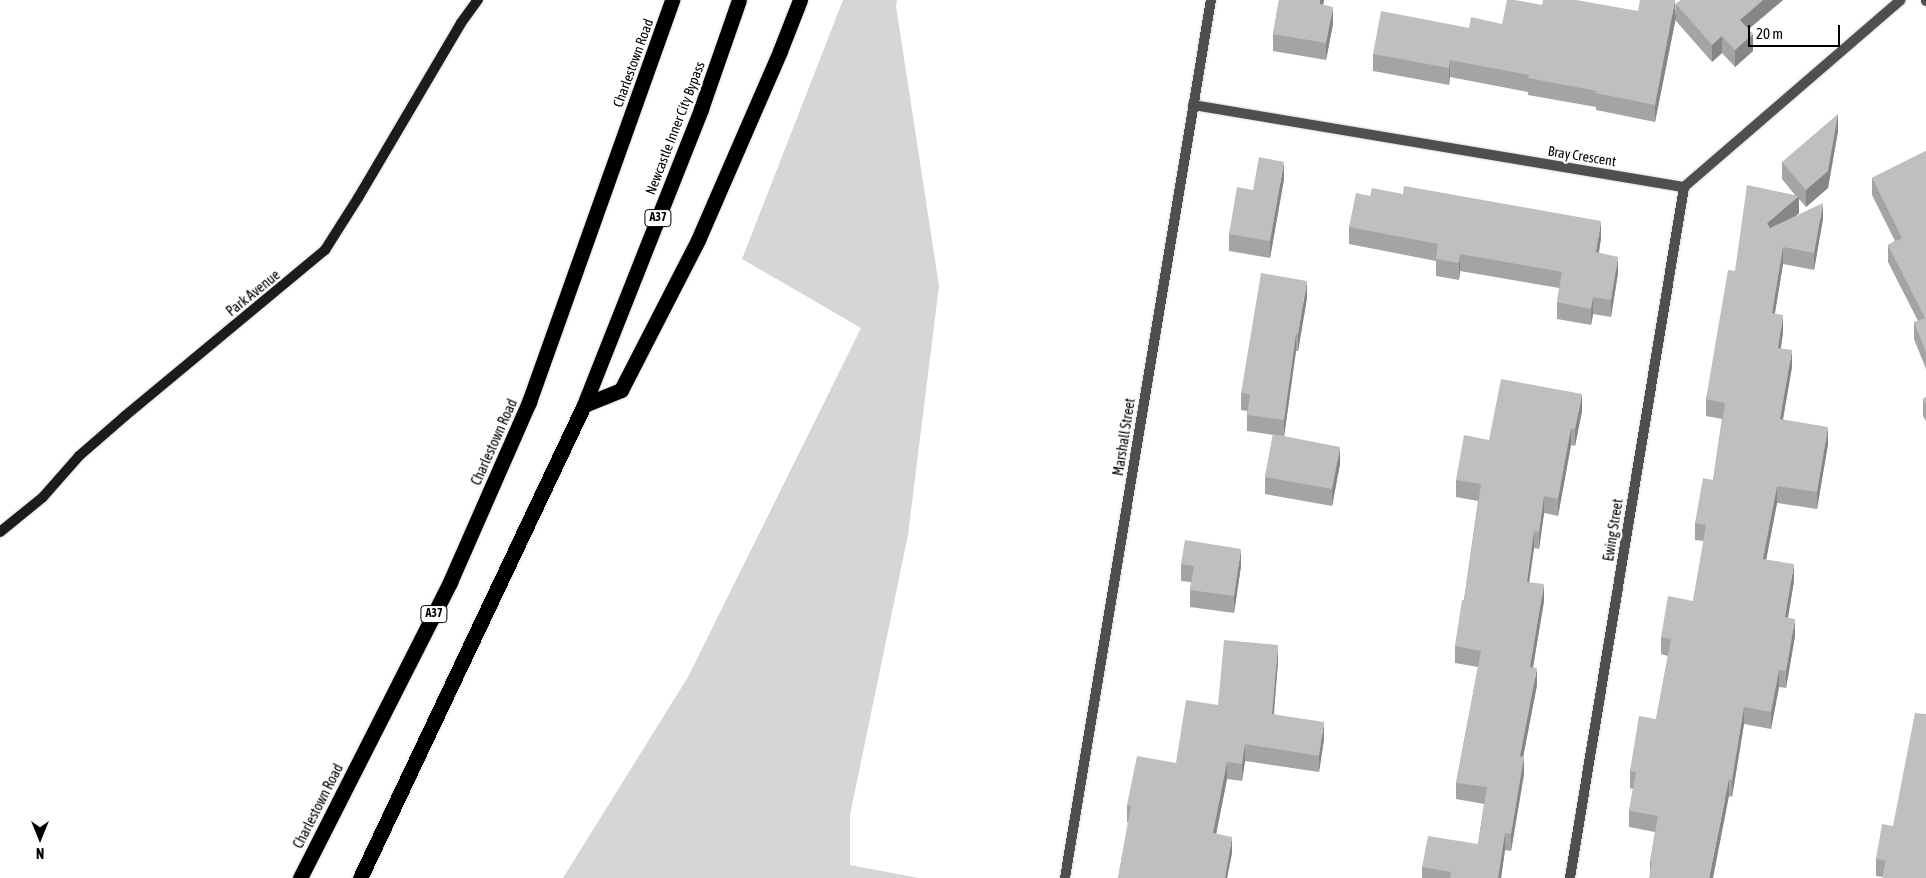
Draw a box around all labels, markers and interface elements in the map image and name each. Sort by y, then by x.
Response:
scale bar [1751,15,1844,47]
street label: Charlestown Road [609,17,657,109]
text: 20 m [1756,25,1783,42]
street label: Newcastle Inner City Bypass [642,59,708,197]
street label: Bray Crescent [1547,142,1617,170]
road number: A37 [644,208,672,228]
street label: Park Avenue [223,266,283,320]
street label: Charlestown Road [467,396,521,488]
street label: Marshall Street [1110,397,1138,477]
street label: Ewing Street [1600,498,1626,562]
road number: A37 [420,604,448,624]
street label: Charlestown Road [289,761,347,851]
north arrow [15,813,65,863]
text: N [36,845,44,861]

